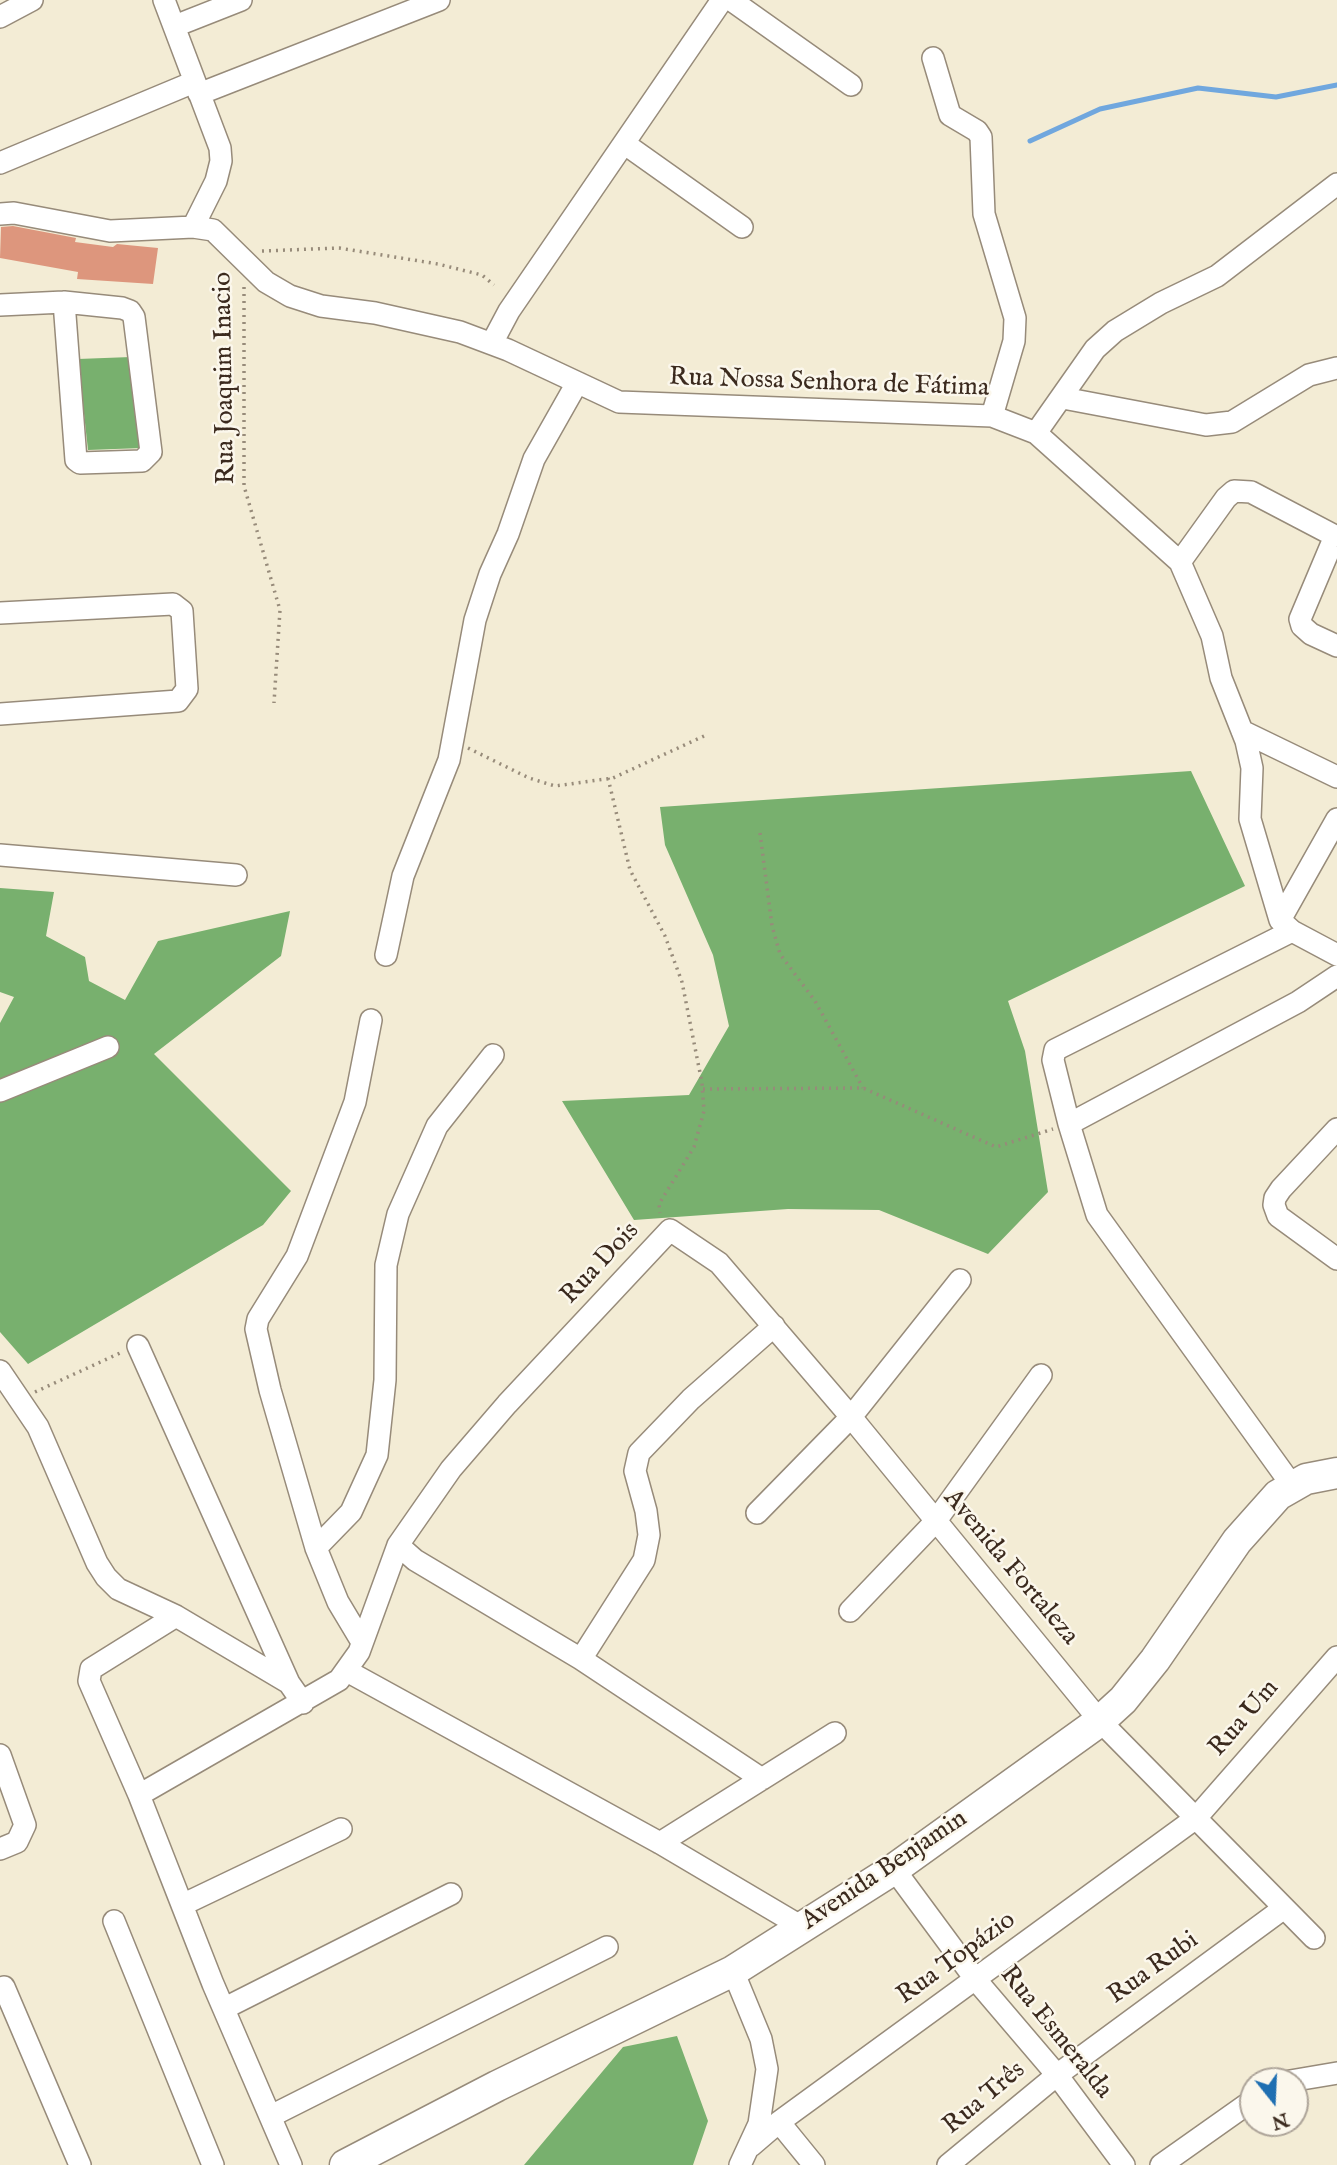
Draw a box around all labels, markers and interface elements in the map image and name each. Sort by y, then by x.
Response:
street label: Rua Joaquim Inacio [209,271,243,485]
street label: Rua Nossa Senhora de Fátima [668,363,990,405]
street label: Rua Dois [555,1216,647,1312]
street label: Avenida Fortaleza [936,1484,1084,1652]
street label: Rua Um [1203,1674,1287,1764]
street label: Avenida Benjamin [796,1804,974,1938]
street label: Rua Topázio [892,1906,1022,2012]
street label: Rua Rubi [1103,1926,1205,2012]
street label: Rua Esmeralda [992,1960,1118,2106]
street label: Rua Três [938,2056,1032,2142]
north arrow [1239,2067,1309,2137]
text: N [1268,2106,1291,2134]

